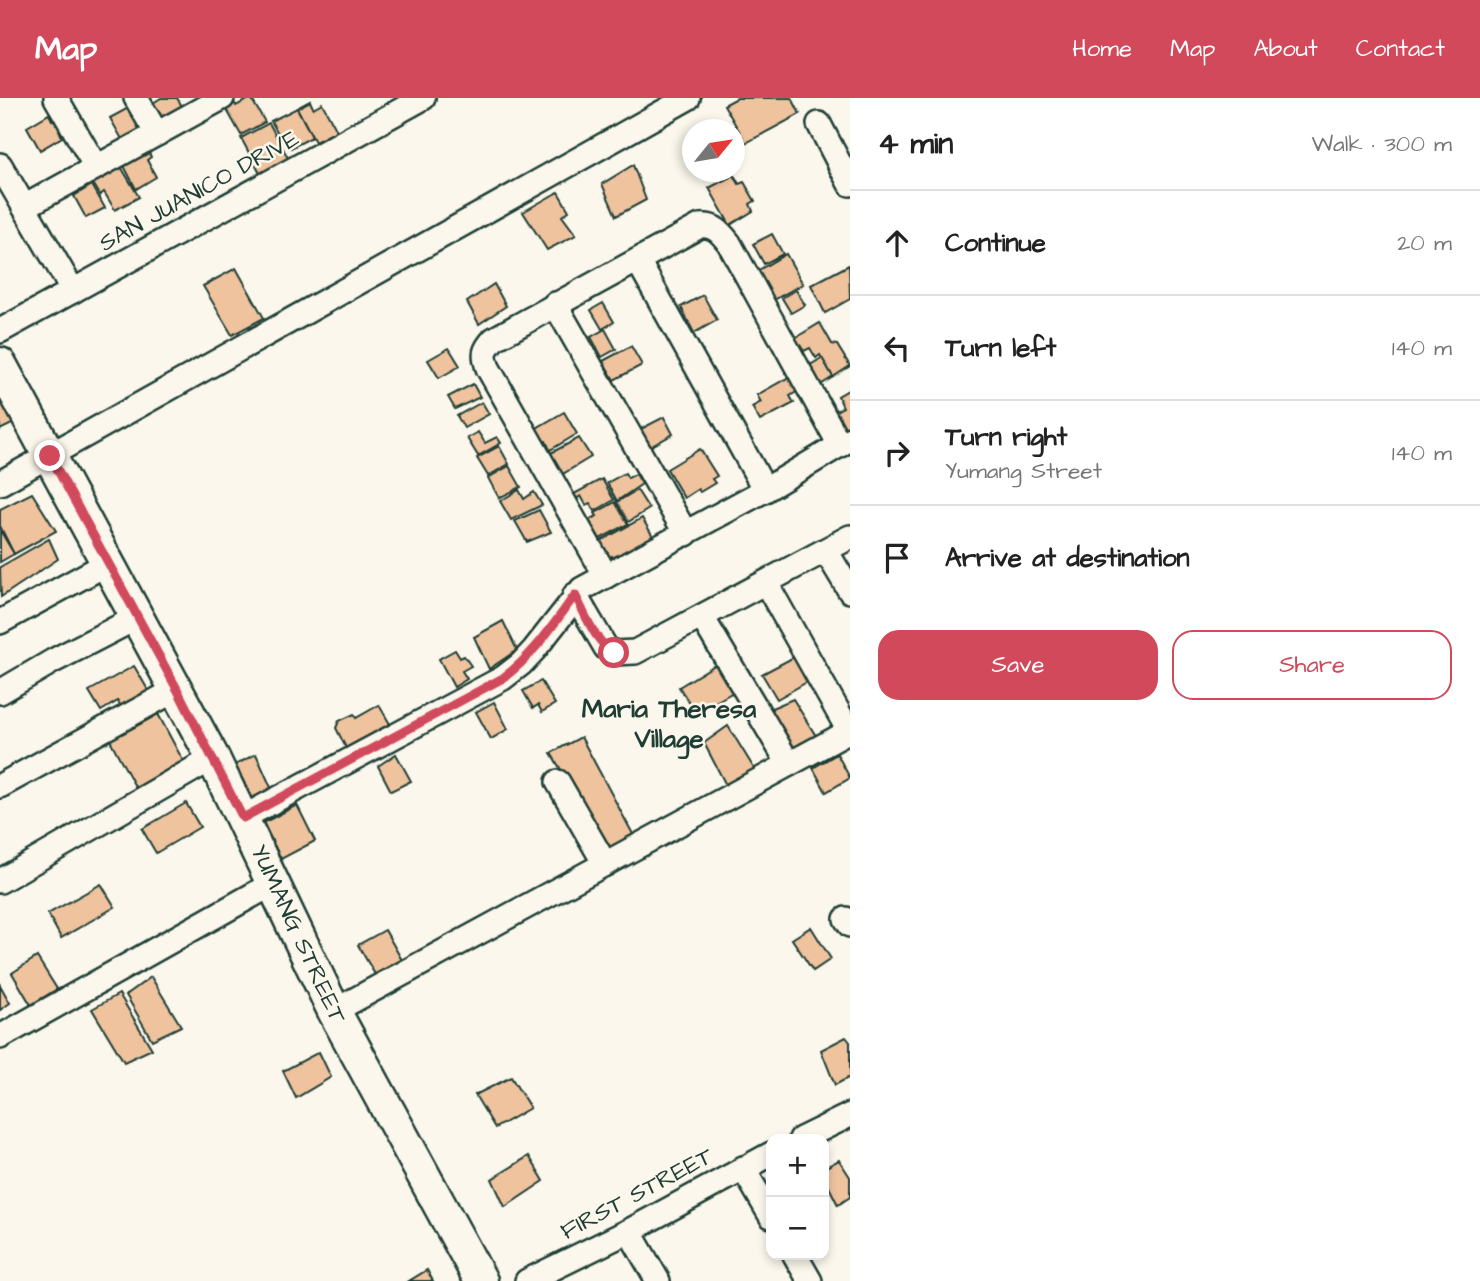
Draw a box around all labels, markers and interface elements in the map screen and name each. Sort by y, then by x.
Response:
text: Map [35,26,97,72]
text: Home [1072,32,1132,66]
text: Map [1170,32,1215,66]
text: About [1253,32,1318,66]
text: Contact [1356,32,1445,66]
north arrow [682,119,745,182]
street label: SAN JUANICO DRIVE [93,122,305,260]
text: 4 min [878,123,953,165]
text: Walk · 300 m [1311,128,1452,160]
icon: ahead [878,224,916,262]
text: Continue [945,225,1046,261]
text: 20 m [1397,227,1452,259]
icon: left [878,329,916,367]
text: Turn left [945,330,1056,366]
text: 140 m [1392,332,1452,364]
text: Turn right [945,419,1067,455]
icon: right [878,434,916,472]
text: 140 m [1392,437,1452,469]
route end [34,440,65,471]
text: Yumang Street [945,455,1102,487]
icon: arrive [878,539,916,577]
text: Arrive at destination [945,540,1190,576]
button: Save [878,630,1158,700]
button: Share [1172,630,1452,700]
route start [598,637,629,668]
district label: Maria Theresa Village [582,691,757,760]
street label: YUMANG STREET [242,839,354,1029]
map controls [766,1134,829,1260]
button: + [766,1134,829,1197]
street label: FIRST STREET [555,1139,719,1248]
button: − [766,1197,829,1260]

